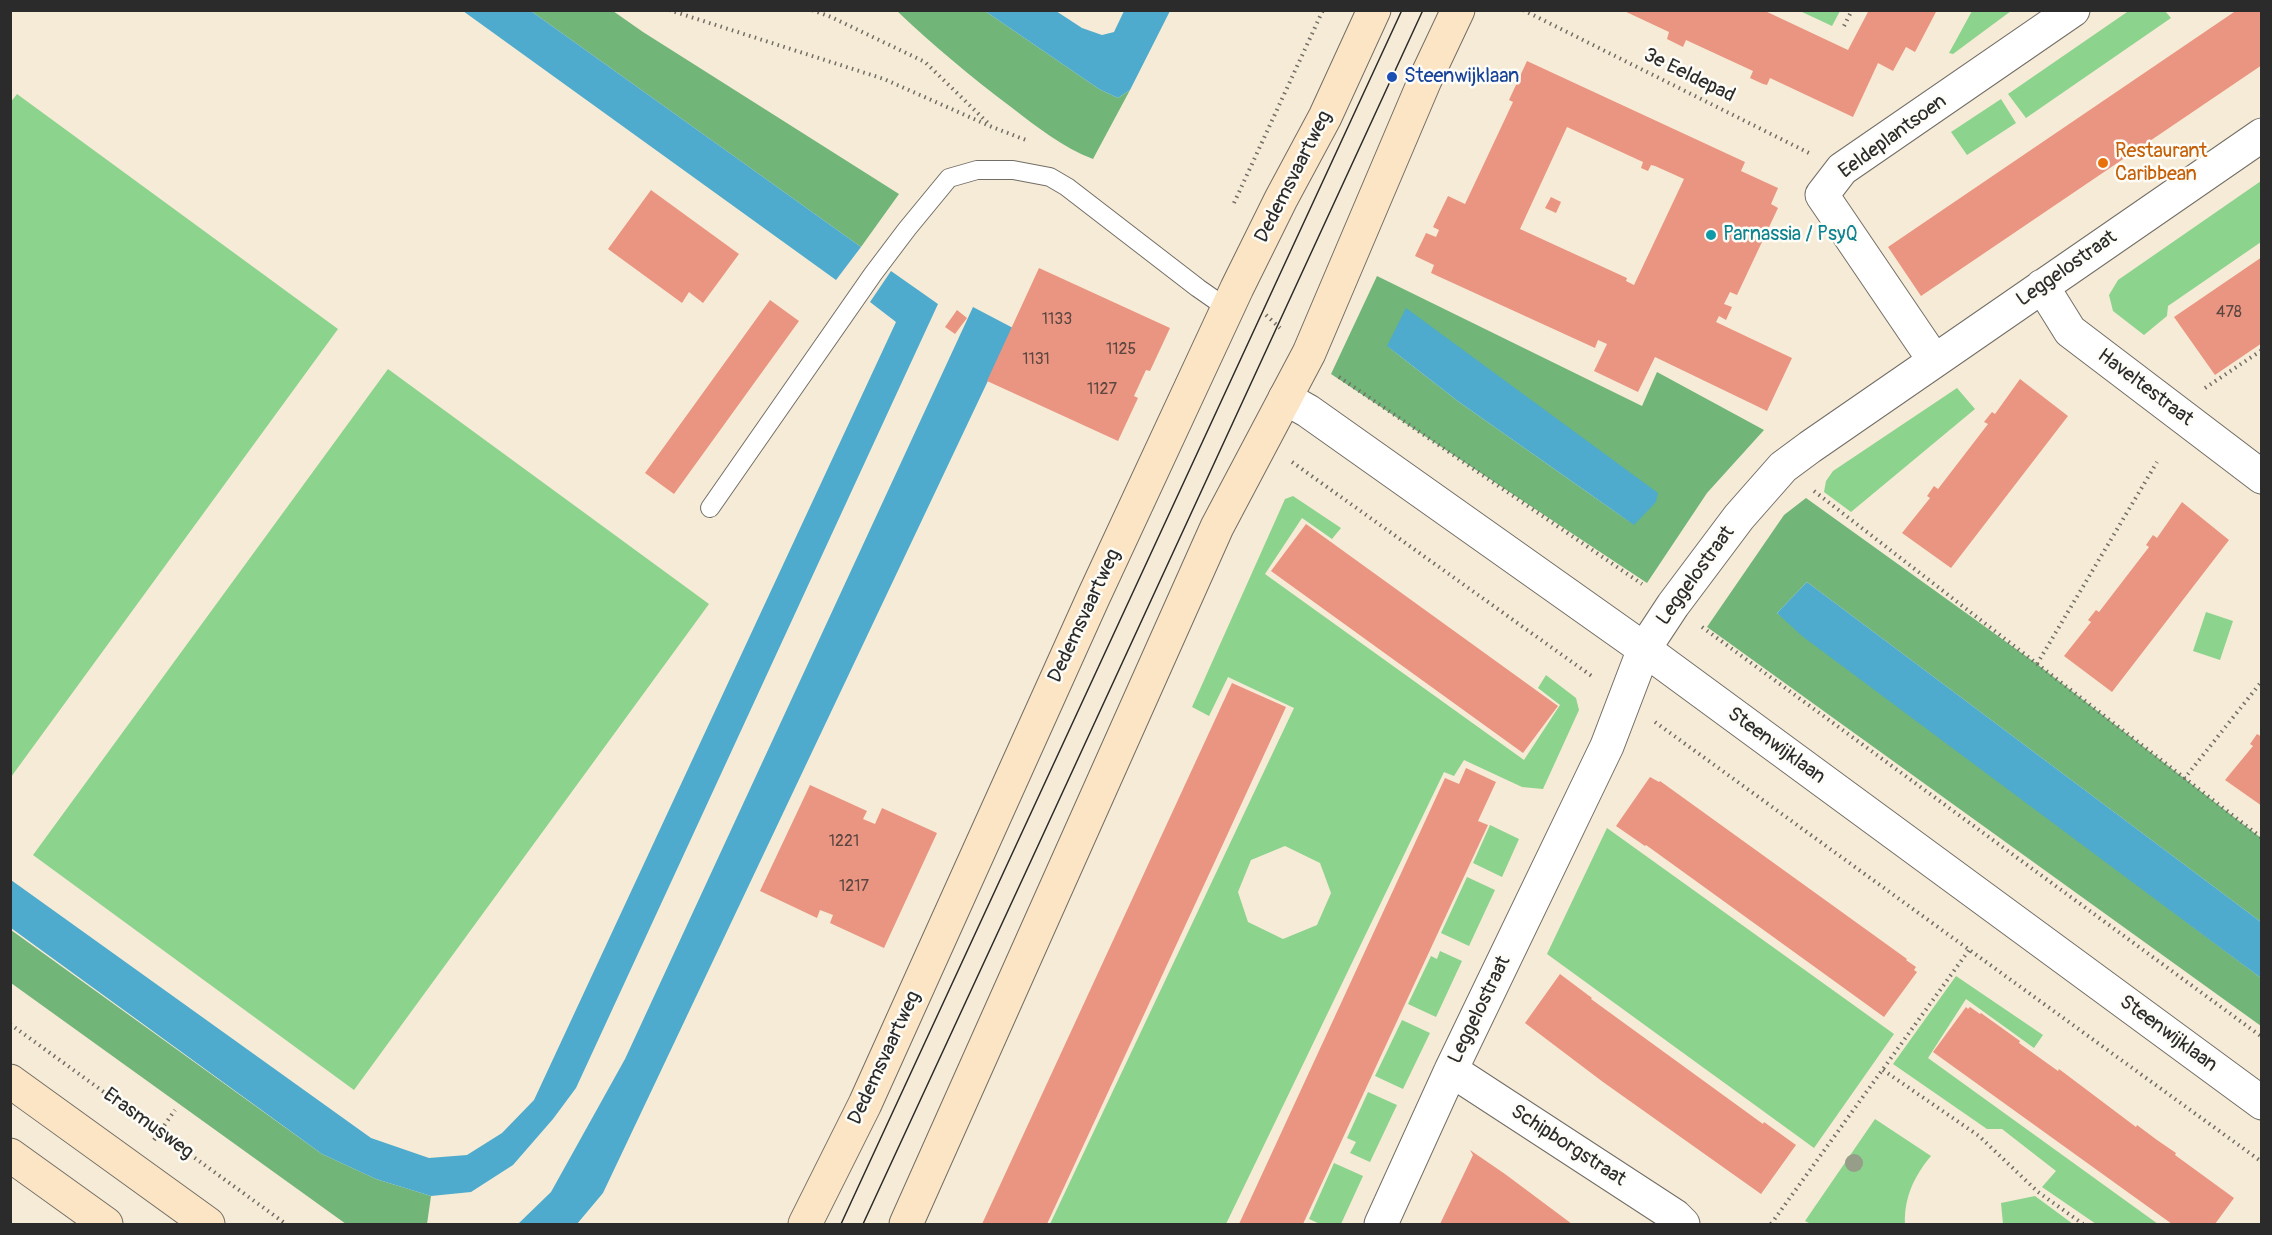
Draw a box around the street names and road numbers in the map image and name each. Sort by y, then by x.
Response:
street label: 3e Eeldepad [1639,44,1739,108]
street label: Eeldeplantsoen [1834,90,1952,184]
street label: Dedemsvaartweg [1250,107,1338,247]
street label: Leggelostraat [2012,226,2122,312]
street label: Haveltestraat [2092,344,2198,432]
street label: Leggelostraat [1652,522,1740,630]
street label: Dedemsvaartweg [1044,545,1126,687]
street label: Steenwijklaan [1722,702,1830,790]
street label: Leggelostraat [1444,952,1516,1068]
street label: Dedemsvaartweg [844,987,926,1129]
street label: Steenwijklaan [2114,990,2222,1078]
street label: Erasmusweg [98,1083,198,1165]
street label: Schipborgstraat [1506,1100,1630,1192]

